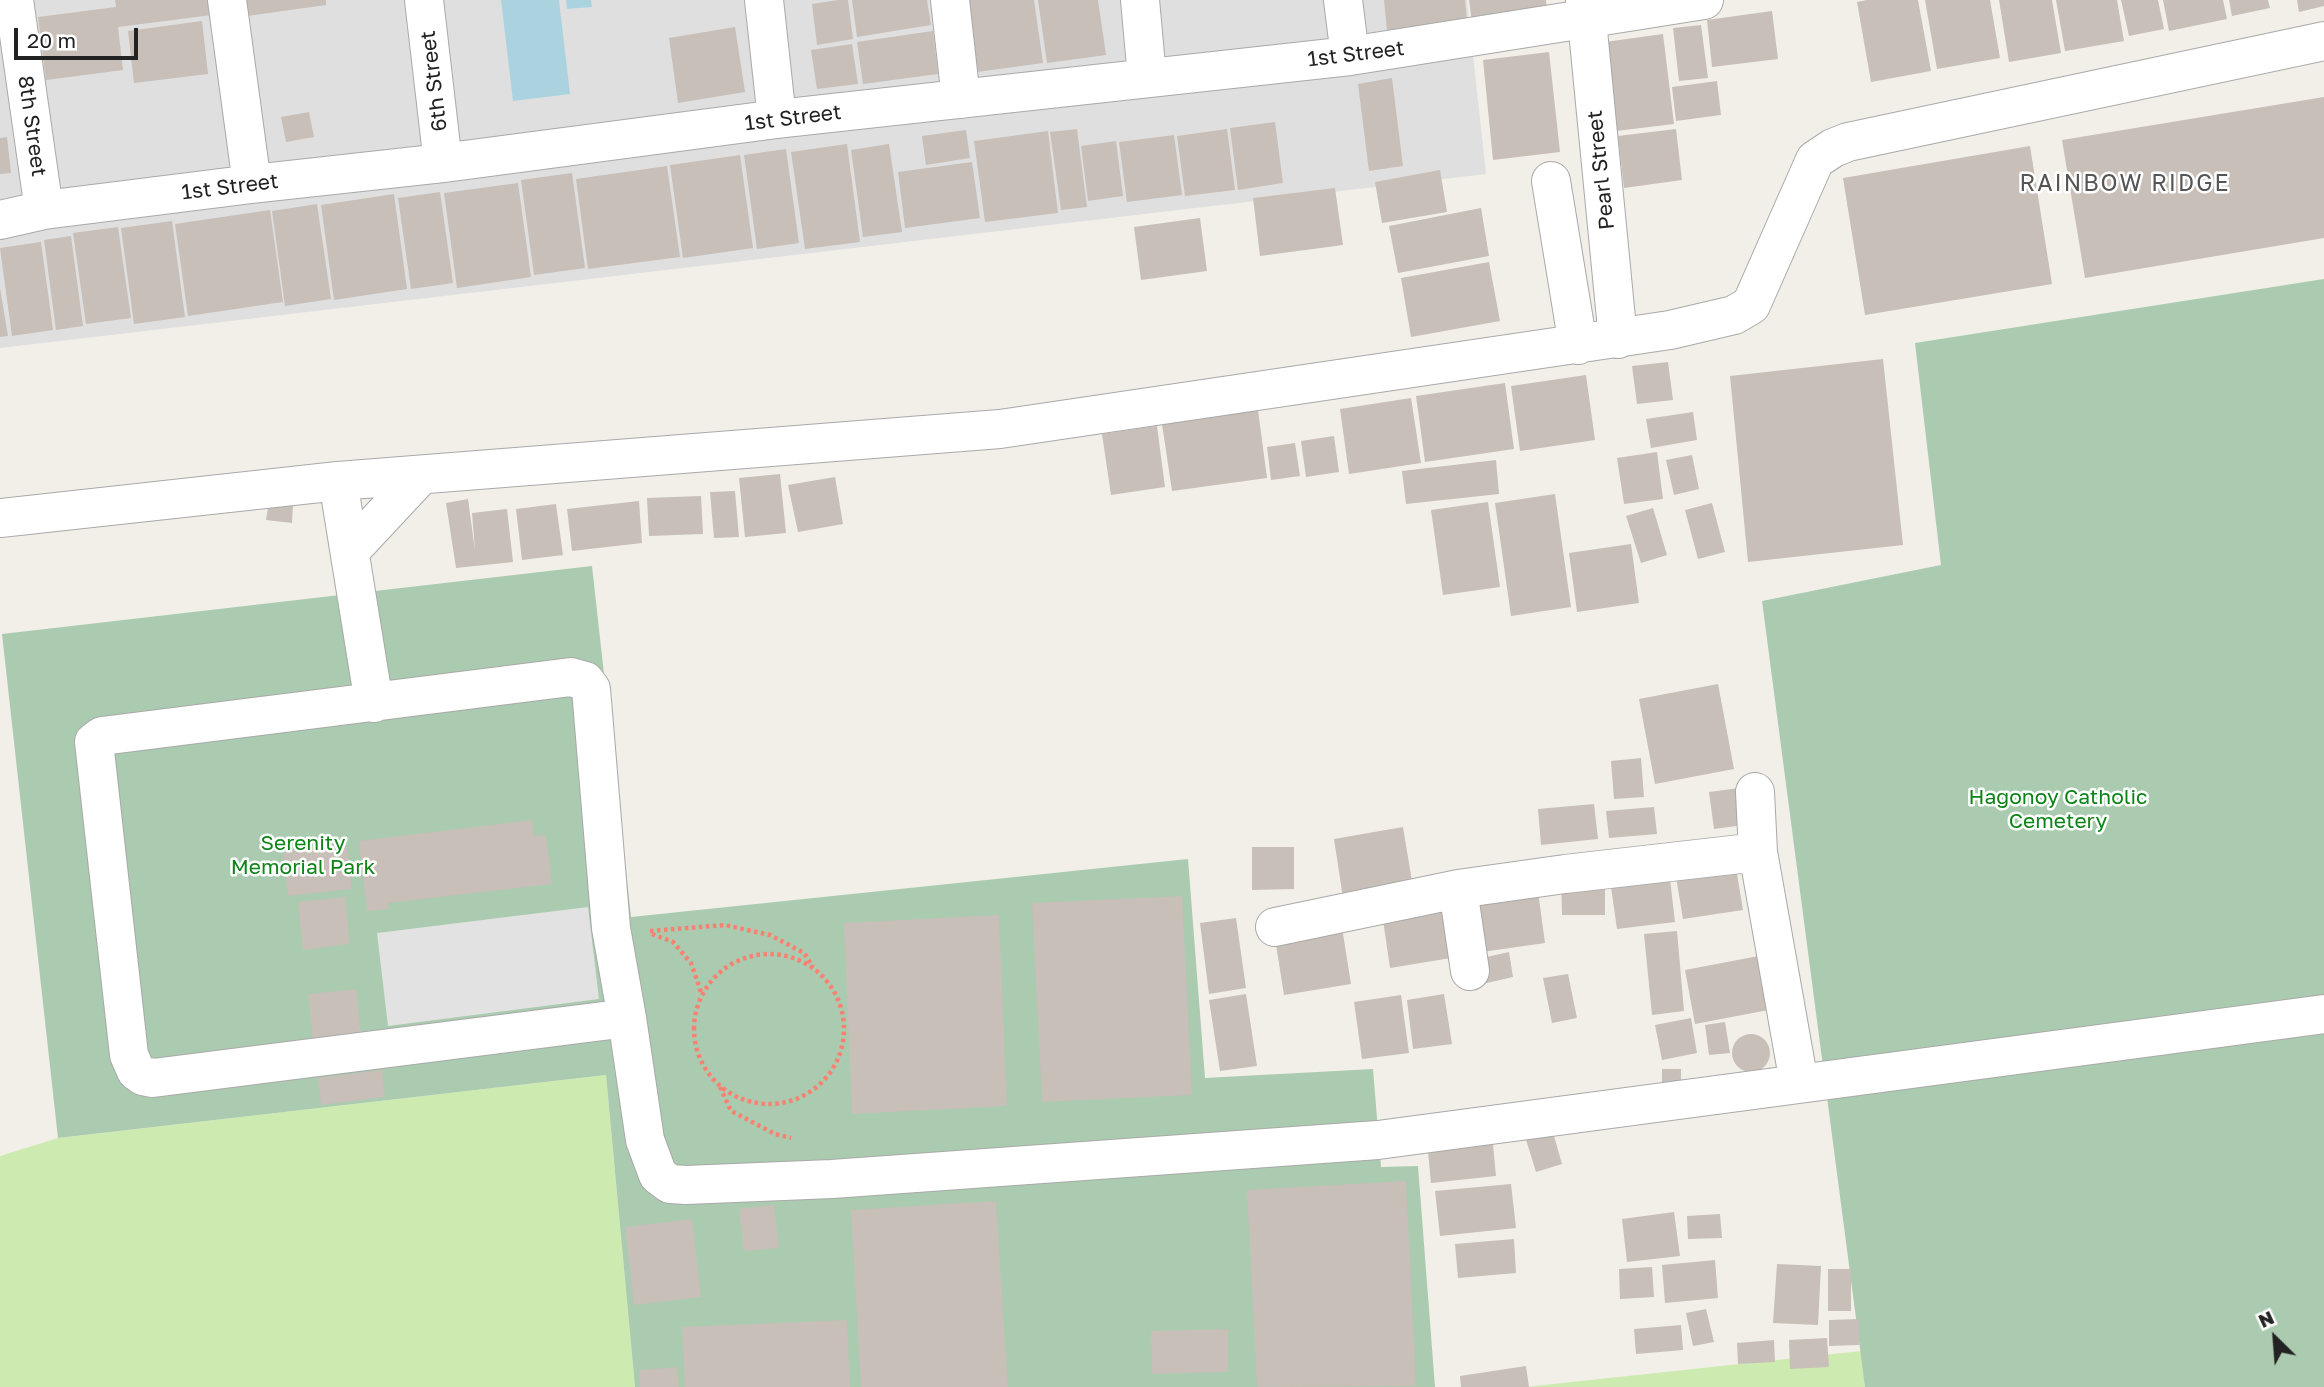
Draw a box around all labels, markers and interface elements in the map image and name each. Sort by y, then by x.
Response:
scale bar [18,14,142,58]
text: 20 m [27,27,76,53]
street label: 6th Street [415,29,453,133]
street label: 1st Street [1306,36,1406,72]
street label: 8th Street [12,74,52,178]
street label: 1st Street [743,100,843,136]
street label: Pearl Street [1582,109,1620,231]
street label: 1st Street [180,169,280,205]
district label: RAINBOW RIDGE [2021,170,2229,198]
park label: Hagonoy Catholic Cemetery [1968,784,2148,834]
park label: Serenity Memorial Park [231,830,375,880]
north arrow [2240,1303,2310,1373]
text: N [2254,1305,2277,1332]

